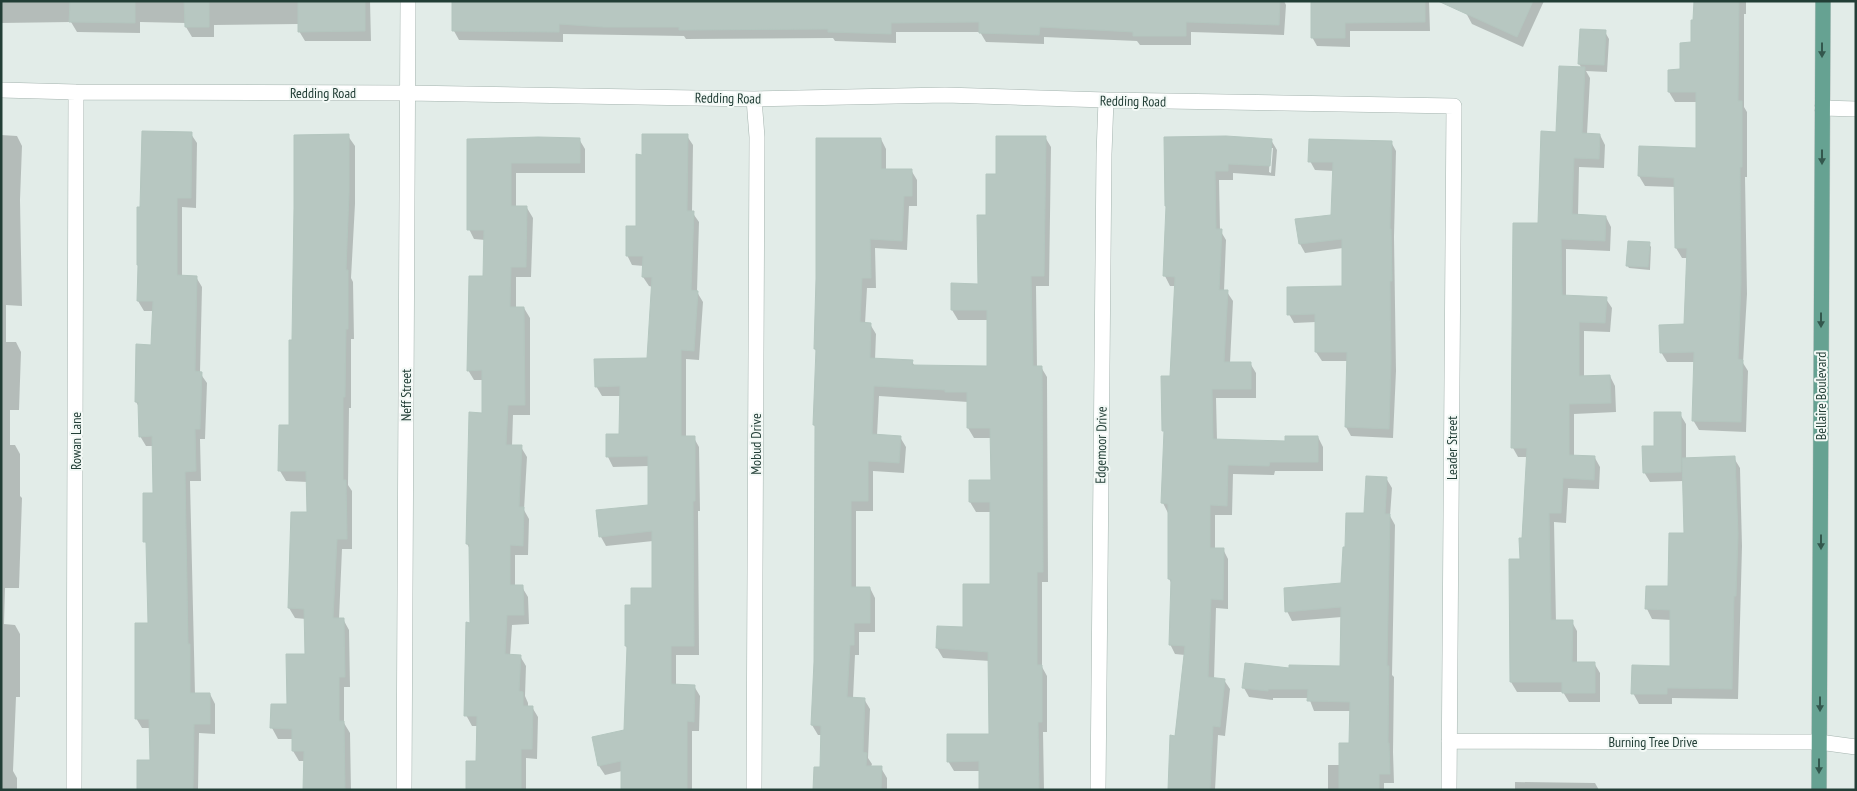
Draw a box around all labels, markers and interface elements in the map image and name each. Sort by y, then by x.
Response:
one-way arrow [1818,42,1826,58]
street label: Redding Road [290,84,356,102]
street label: Redding Road [695,88,761,108]
street label: Redding Road [1100,91,1166,111]
one-way arrow [1818,149,1826,165]
one-way arrow [1817,312,1825,328]
street label: Bellaire Boulevard [1812,352,1830,440]
street label: Neff Street [397,369,415,421]
street label: Edgemoor Drive [1091,406,1111,484]
street label: Rowan Lane [67,412,85,470]
street label: Mobud Drive [747,413,765,475]
street label: Leader Street [1443,416,1461,480]
one-way arrow [1816,534,1824,550]
one-way arrow [1815,697,1823,713]
street label: Burning Tree Drive [1608,733,1698,751]
one-way arrow [1815,758,1823,774]

